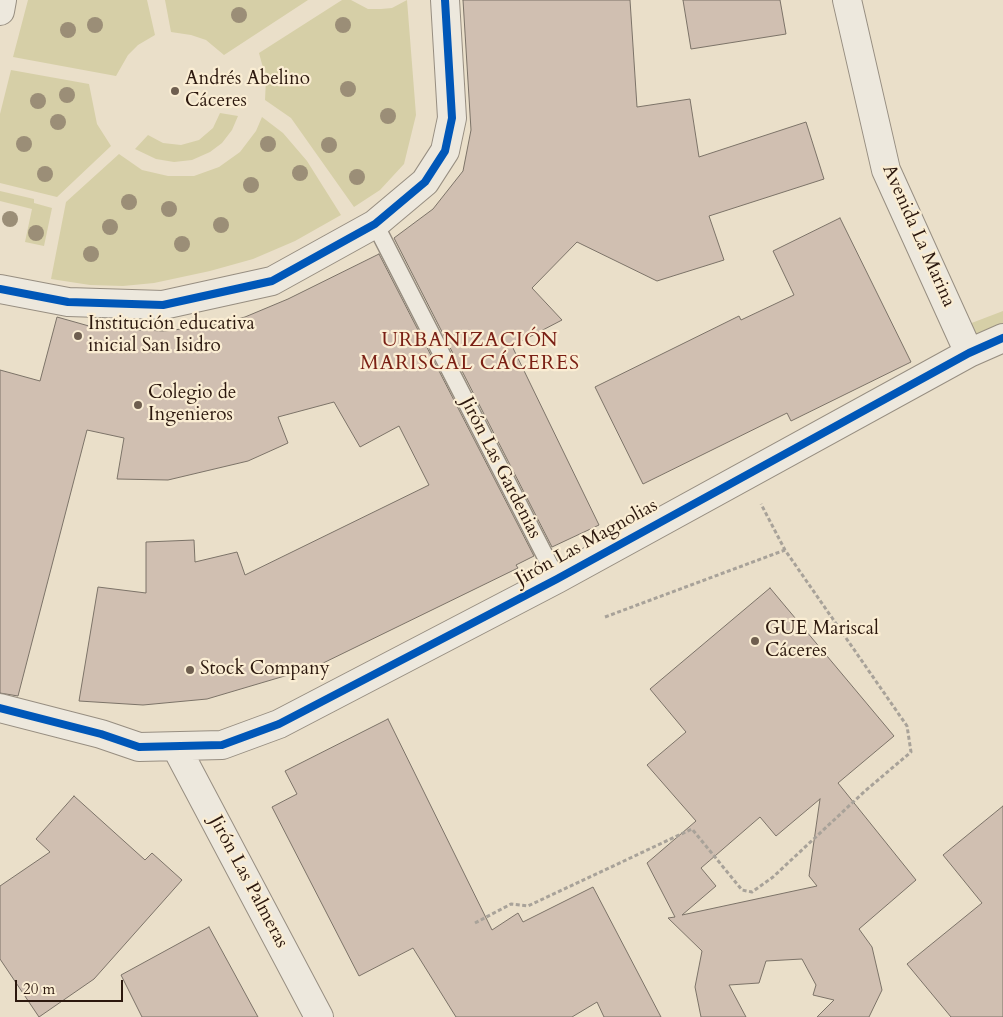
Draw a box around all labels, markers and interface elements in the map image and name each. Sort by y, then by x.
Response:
place label: Andrés Abelino Cáceres [185,69,310,113]
marker: Andrés Abelino Cáceres [169,85,181,97]
street label: Avenida La Marina [876,161,960,311]
place label: Institución educativa inicial San Isidro [88,314,255,358]
district label: URBANIZACIÓN MARISCAL CÁCERES [358,329,582,376]
marker: Institución educativa inicial San Isidro [72,330,84,342]
place label: Colegio de Ingenieros [148,383,236,427]
street label: Jirón Las Gardenias [455,393,545,543]
marker: Colegio de Ingenieros [132,399,144,411]
street label: Jirón Las Magnolias [512,495,662,591]
place label: GUE Mariscal Cáceres [765,619,879,663]
marker: GUE Mariscal Cáceres [749,635,761,647]
place label: Stock Company [200,659,330,681]
marker: Stock Company [184,664,196,676]
street label: Jirón Las Palmeras [204,812,292,952]
scale bar [18,970,125,1002]
text: 20 m [23,979,55,999]

